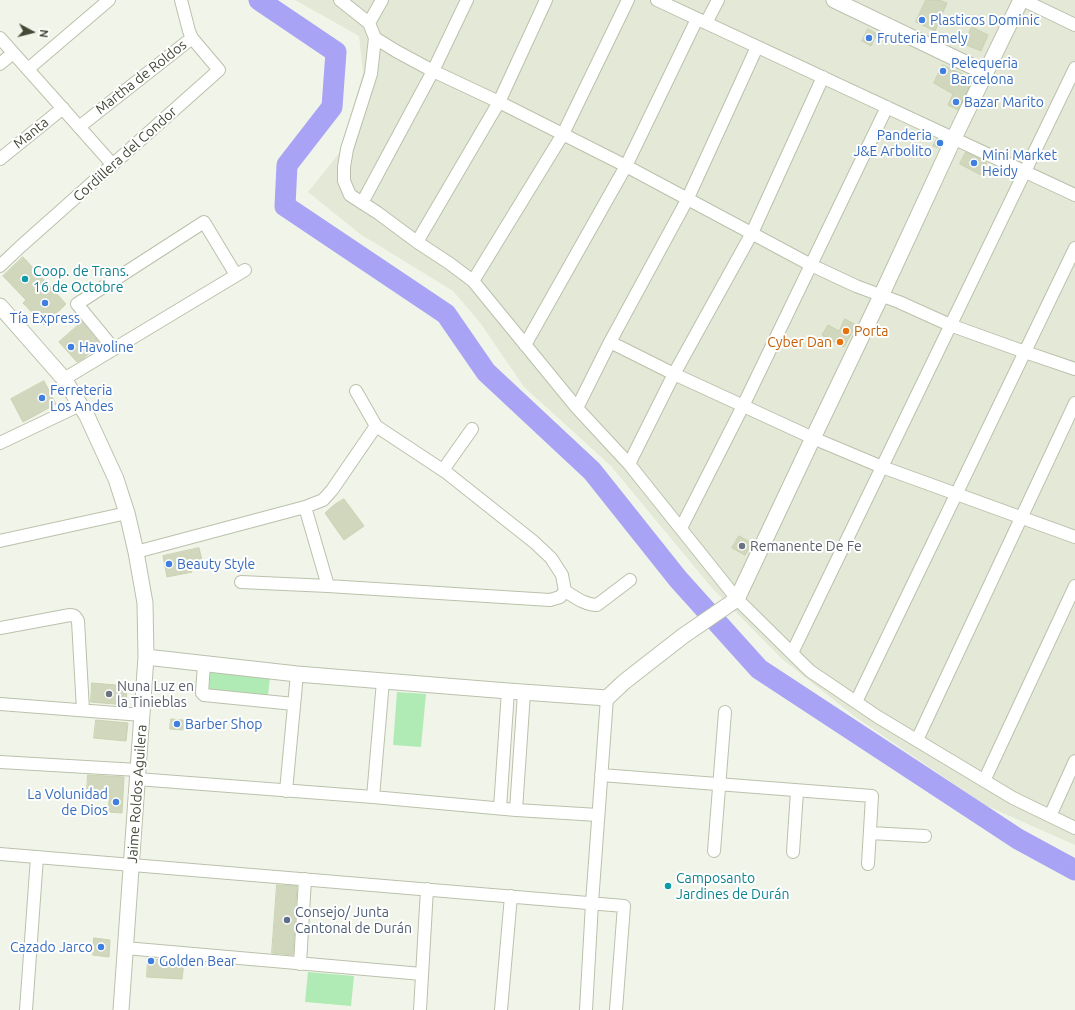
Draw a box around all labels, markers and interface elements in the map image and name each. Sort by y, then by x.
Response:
north arrow [12,12,52,52]
place label: Plasticos Dominic [930,12,1040,28]
marker: Plasticos Dominic [917,15,927,25]
text: N [37,29,50,38]
place label: Fruteria Emely [877,30,968,46]
marker: Fruteria Emely [864,33,874,43]
street label: Martha de Roldos [92,36,190,118]
place label: Pelequeria Barcelona [951,55,1018,88]
marker: Pelequeria Barcelona [938,66,948,76]
place label: Bazar Marito [964,94,1044,110]
marker: Bazar Marito [951,97,961,107]
street label: Cordillera del Condor [70,103,180,205]
street label: Manta [10,114,52,152]
place label: Panderia J&E Arbolito [853,127,932,160]
marker: Panderia J&E Arbolito [935,138,945,148]
place label: Mini Market Heidy [982,147,1057,180]
marker: Mini Market Heidy [969,158,979,168]
place label: Coop. de Trans. 16 de Octobre [33,263,129,296]
marker: Coop. de Trans. 16 de Octobre [20,274,30,284]
marker: Tía Express [40,298,50,308]
place label: Tía Express [10,310,80,326]
place label: Porta [854,323,888,339]
marker: Porta [841,326,851,336]
place label: Cyber Dan [767,334,832,350]
marker: Cyber Dan [835,337,845,347]
place label: Havoline [79,339,134,355]
marker: Havoline [66,342,76,352]
place label: Ferreteria Los Andes [50,382,114,414]
marker: Ferreteria Los Andes [37,393,47,403]
place label: Remanente De Fe [750,538,862,554]
marker: Remanente De Fe [737,541,747,551]
place label: Beauty Style [177,556,255,572]
marker: Beauty Style [164,559,174,569]
place label: Nuna Luz en la Tinieblas [117,678,194,710]
marker: Nuna Luz en la Tinieblas [104,689,114,699]
place label: Barber Shop [185,716,263,732]
marker: Barber Shop [172,719,182,729]
street label: Jaime Roldos Aguilera [124,724,150,864]
place label: La Volunidad de Dios [27,786,108,818]
marker: La Volunidad de Dios [111,797,121,807]
place label: Camposanto Jardines de Durán [676,870,789,902]
marker: Camposanto Jardines de Durán [663,881,673,891]
place label: Consejo/ Junta Cantonal de Durán [295,904,412,936]
marker: Consejo/ Junta Cantonal de Durán [282,915,292,925]
place label: Cazado Jarco [10,939,93,955]
marker: Cazado Jarco [96,942,106,952]
place label: Golden Bear [159,953,236,969]
marker: Golden Bear [146,956,156,966]

